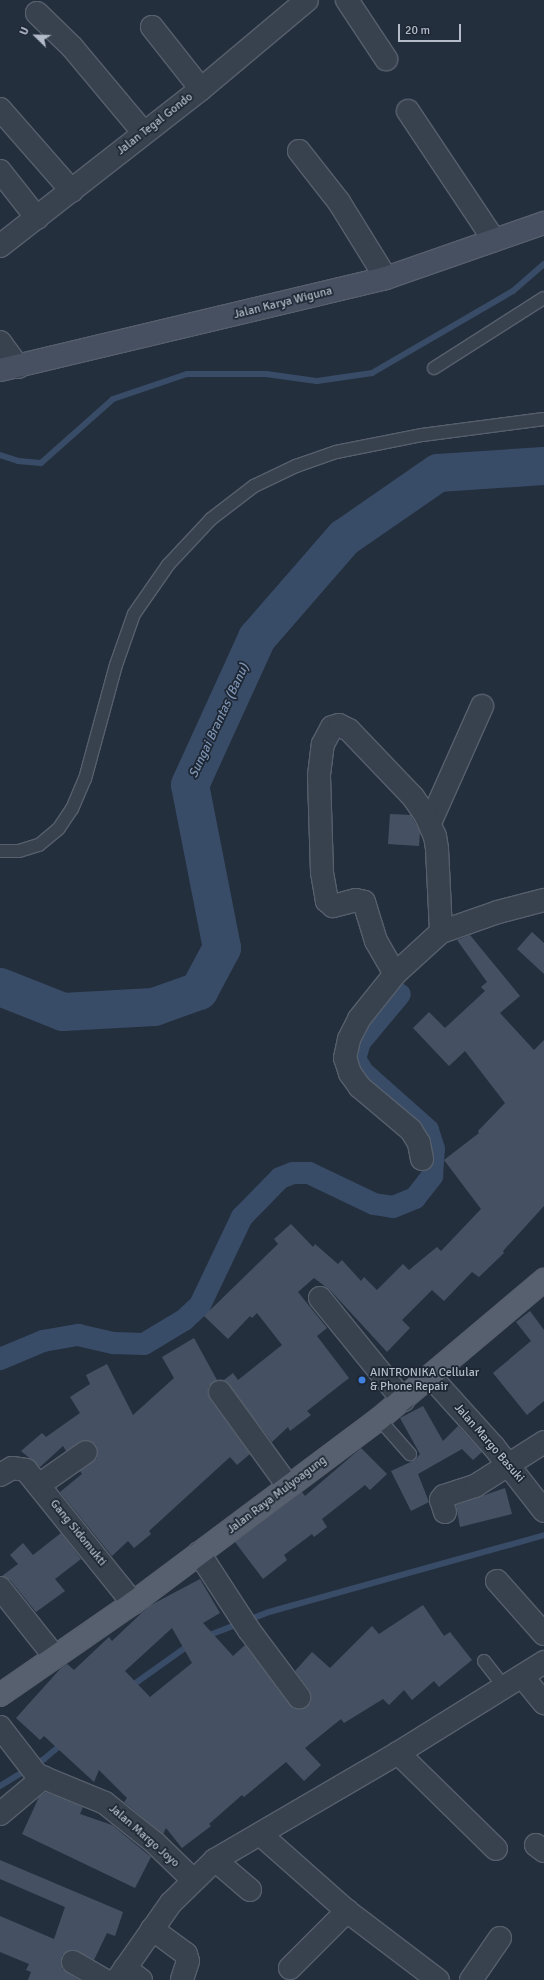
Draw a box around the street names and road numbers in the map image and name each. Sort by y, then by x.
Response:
street label: Jalan Tegal Gondo [114,90,196,158]
street label: Jalan Karya Wiguna [232,284,334,322]
street label: Jalan Margo Basuki [451,1401,527,1485]
street label: Jalan Raya Mulyoagung [225,1453,329,1537]
street label: Gang Sidomukti [47,1497,109,1569]
street label: Jalan Margo Joyo [106,1802,182,1870]

